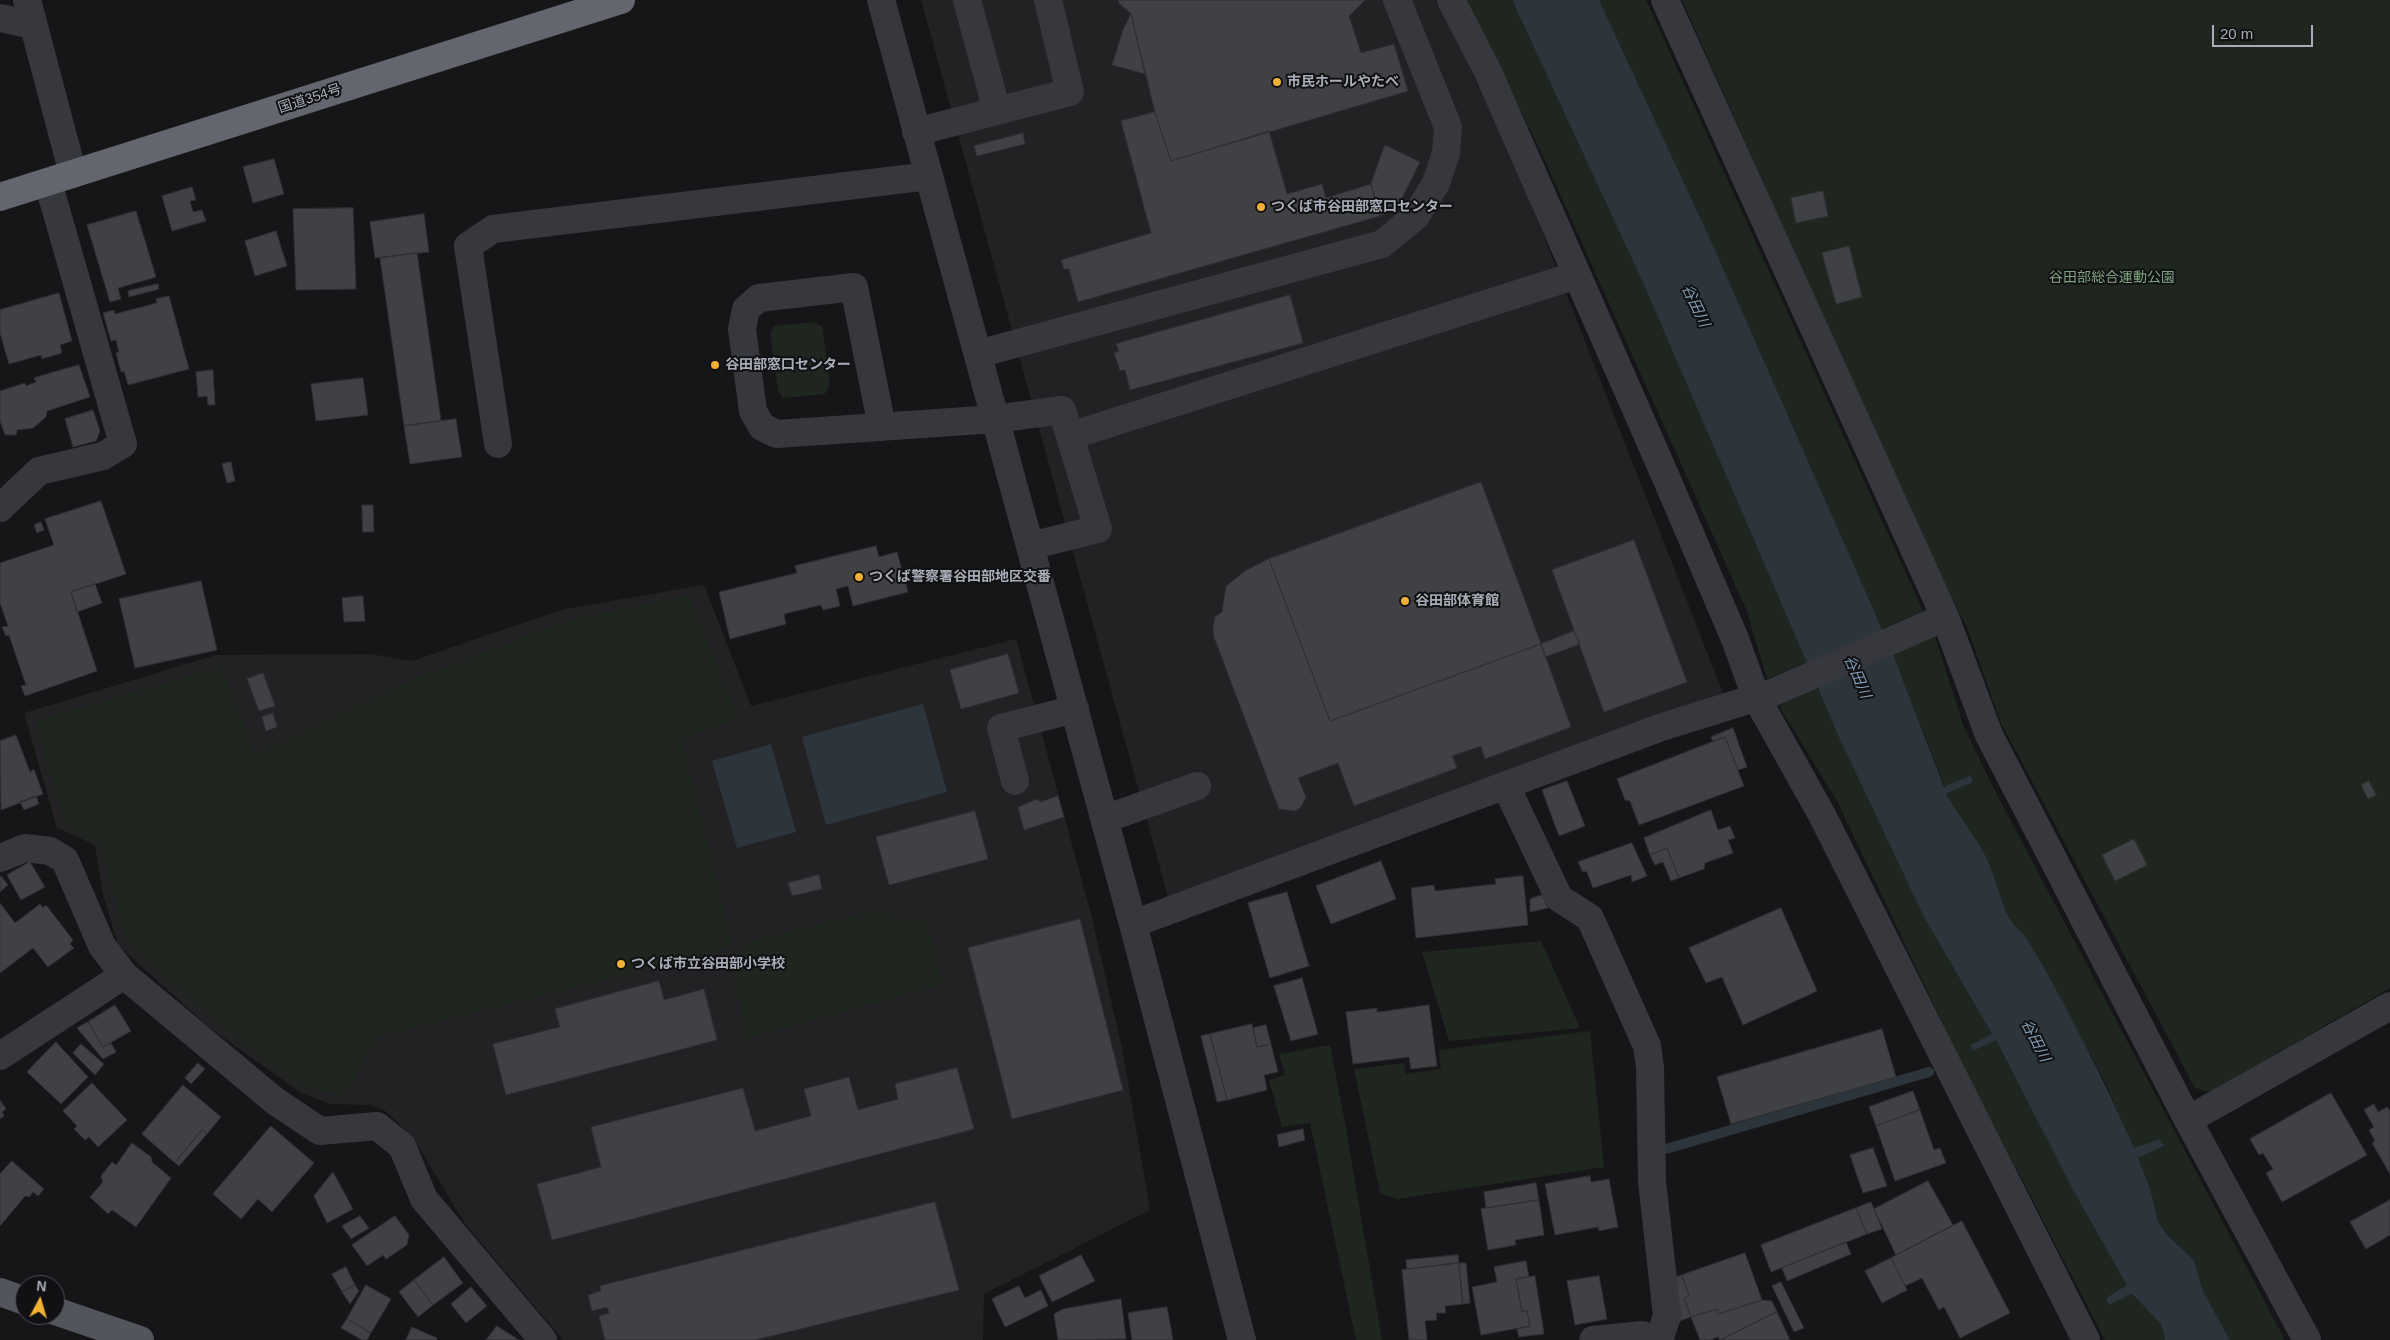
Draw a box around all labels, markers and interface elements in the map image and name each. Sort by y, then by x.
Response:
scale bar [2215,15,2316,47]
text: 20 m [2220,25,2253,42]
place label: 市民ホールやたべ [1287,74,1399,90]
marker: 市民ホールやたべ [1271,76,1283,88]
street label: 国道354号 [276,81,344,117]
place label: つくば市谷田部窓口センター [1271,199,1453,215]
marker: つくば市谷田部窓口センター [1255,201,1267,213]
park label: 谷田部総合運動公園 [2049,270,2175,286]
water label: 谷田川 [1677,282,1713,330]
place label: 谷田部窓口センター [725,357,851,373]
marker: 谷田部窓口センター [709,359,721,371]
place label: つくば警察署谷田部地区交番 [869,569,1051,585]
marker: つくば警察署谷田部地区交番 [853,571,865,583]
place label: 谷田部体育館 [1415,593,1499,609]
marker: 谷田部体育館 [1399,595,1411,607]
water label: 谷田川 [1840,653,1874,701]
place label: つくば市立谷田部小学校 [631,956,785,972]
marker: つくば市立谷田部小学校 [615,958,627,970]
water label: 谷田川 [2017,1017,2053,1065]
north arrow [15,1275,65,1325]
text: N [36,1278,47,1295]

